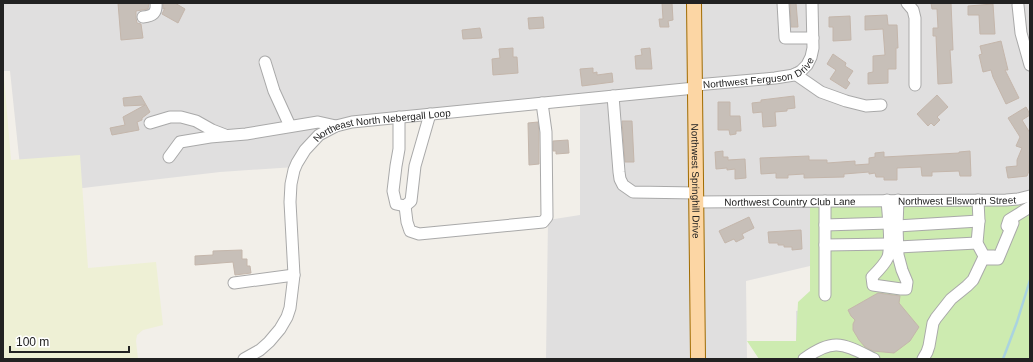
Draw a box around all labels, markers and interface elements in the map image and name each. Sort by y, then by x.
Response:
street label: Northwest Ferguson Drive [702,55,816,90]
street label: Northeast North Nebergall Loop [311,107,452,144]
street label: Northwest Springhill Drive [689,123,702,239]
street label: Northwest Ellsworth Street [898,194,1017,207]
street label: Northwest Country Club Lane [724,196,856,208]
scale bar [10,328,129,354]
text: 100 m [16,335,49,349]

